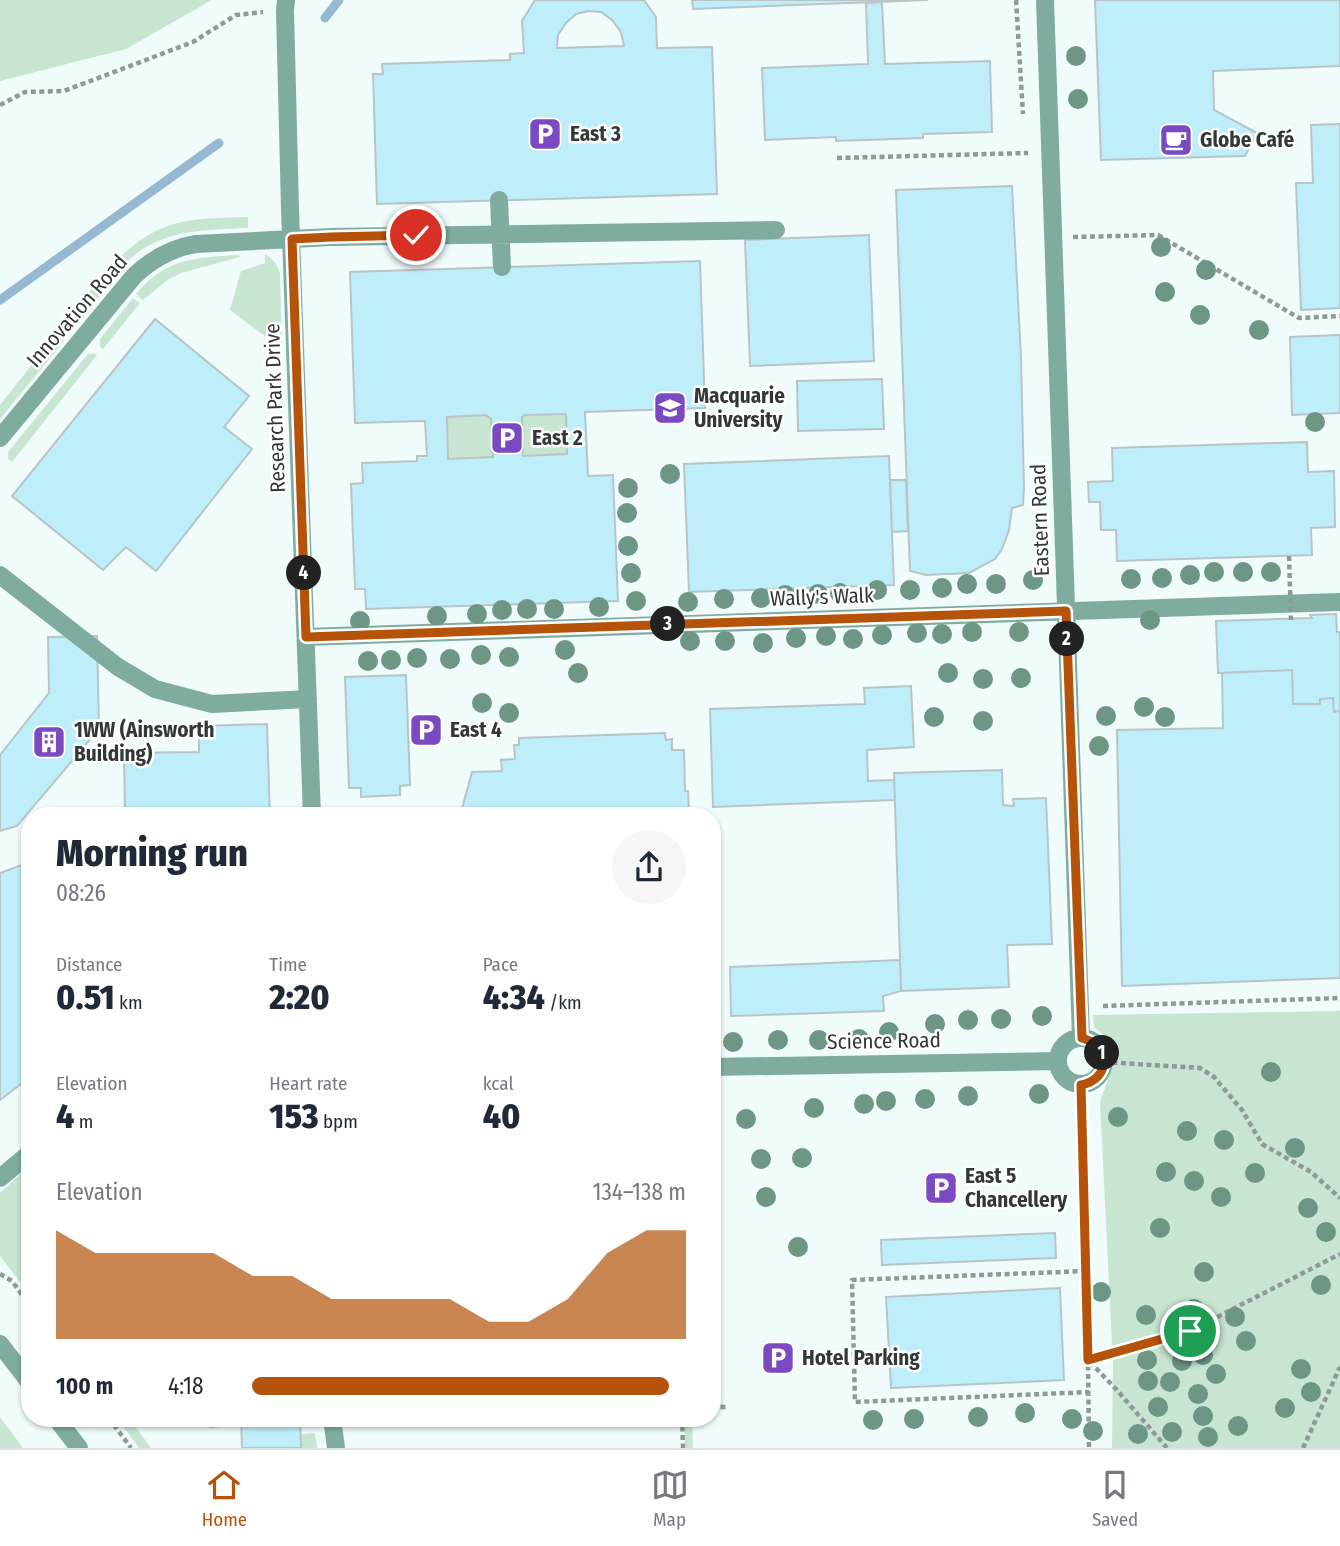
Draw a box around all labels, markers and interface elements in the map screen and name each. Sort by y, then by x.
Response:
parking icon: East 3 [526,115,564,153]
place label: East 3 [570,121,621,147]
cafe icon: Globe Café [1157,121,1195,159]
place label: Globe Café [1200,127,1295,153]
pin [386,205,446,265]
icon: check [397,216,435,254]
street label: Innovation Road [21,249,133,373]
street label: Research Park Drive [259,323,291,493]
place label: Macquarie University [694,383,785,433]
school or university icon: Macquarie University [651,389,689,427]
parking icon: East 2 [488,419,526,457]
place label: East 2 [532,425,583,451]
street label: Eastern Road [1025,463,1055,577]
pin: 4 [286,556,322,590]
text: 4 [299,561,308,584]
street label: Wally's Walk [770,582,875,612]
pin: 3 [650,606,686,642]
text: 3 [663,612,672,635]
pin: 2 [1050,622,1084,656]
text: 2 [1062,627,1071,650]
parking icon: East 4 [407,711,445,749]
place label: 1WW (Ainsworth Building) [74,717,215,767]
place label: East 4 [450,717,502,743]
building icon: 1WW (Ainsworth Building) [30,723,68,761]
text: Morning run [56,830,248,876]
button: share [612,830,686,904]
text: 08:26 [56,879,106,907]
text: Distance [56,953,123,976]
text: Time [269,953,307,976]
text: Pace [483,953,518,976]
text: 0.51 [56,976,115,1018]
text: 2:20 [269,976,330,1018]
text: 4:34 [483,976,545,1018]
text: km [115,991,143,1014]
text: /km [545,991,582,1014]
street label: Science Road [827,1027,941,1055]
pin: 1 [1084,1036,1120,1070]
text: 1 [1097,1041,1106,1064]
text: Elevation [56,1072,128,1095]
text: Heart rate [269,1072,347,1095]
text: kcal [483,1072,513,1095]
text: 4 [56,1095,74,1137]
text: 153 [269,1095,319,1137]
text: 40 [483,1095,520,1137]
text: m [74,1110,93,1133]
text: bpm [319,1110,358,1133]
place label: East 5 Chancellery [965,1163,1068,1213]
parking icon: East 5 Chancellery [922,1169,960,1207]
text: Elevation [56,1178,143,1206]
text: 134–138 m [592,1178,686,1206]
pin [1160,1301,1220,1361]
icon: arrive [1171,1312,1209,1350]
parking icon: Hotel Parking [759,1339,797,1377]
place label: Hotel Parking [802,1345,920,1371]
text: 100 m [56,1372,113,1400]
text: 4:18 [168,1372,204,1400]
tab: Home [202,1466,247,1531]
tab: Map [651,1466,689,1531]
tab: Saved [1092,1466,1138,1531]

